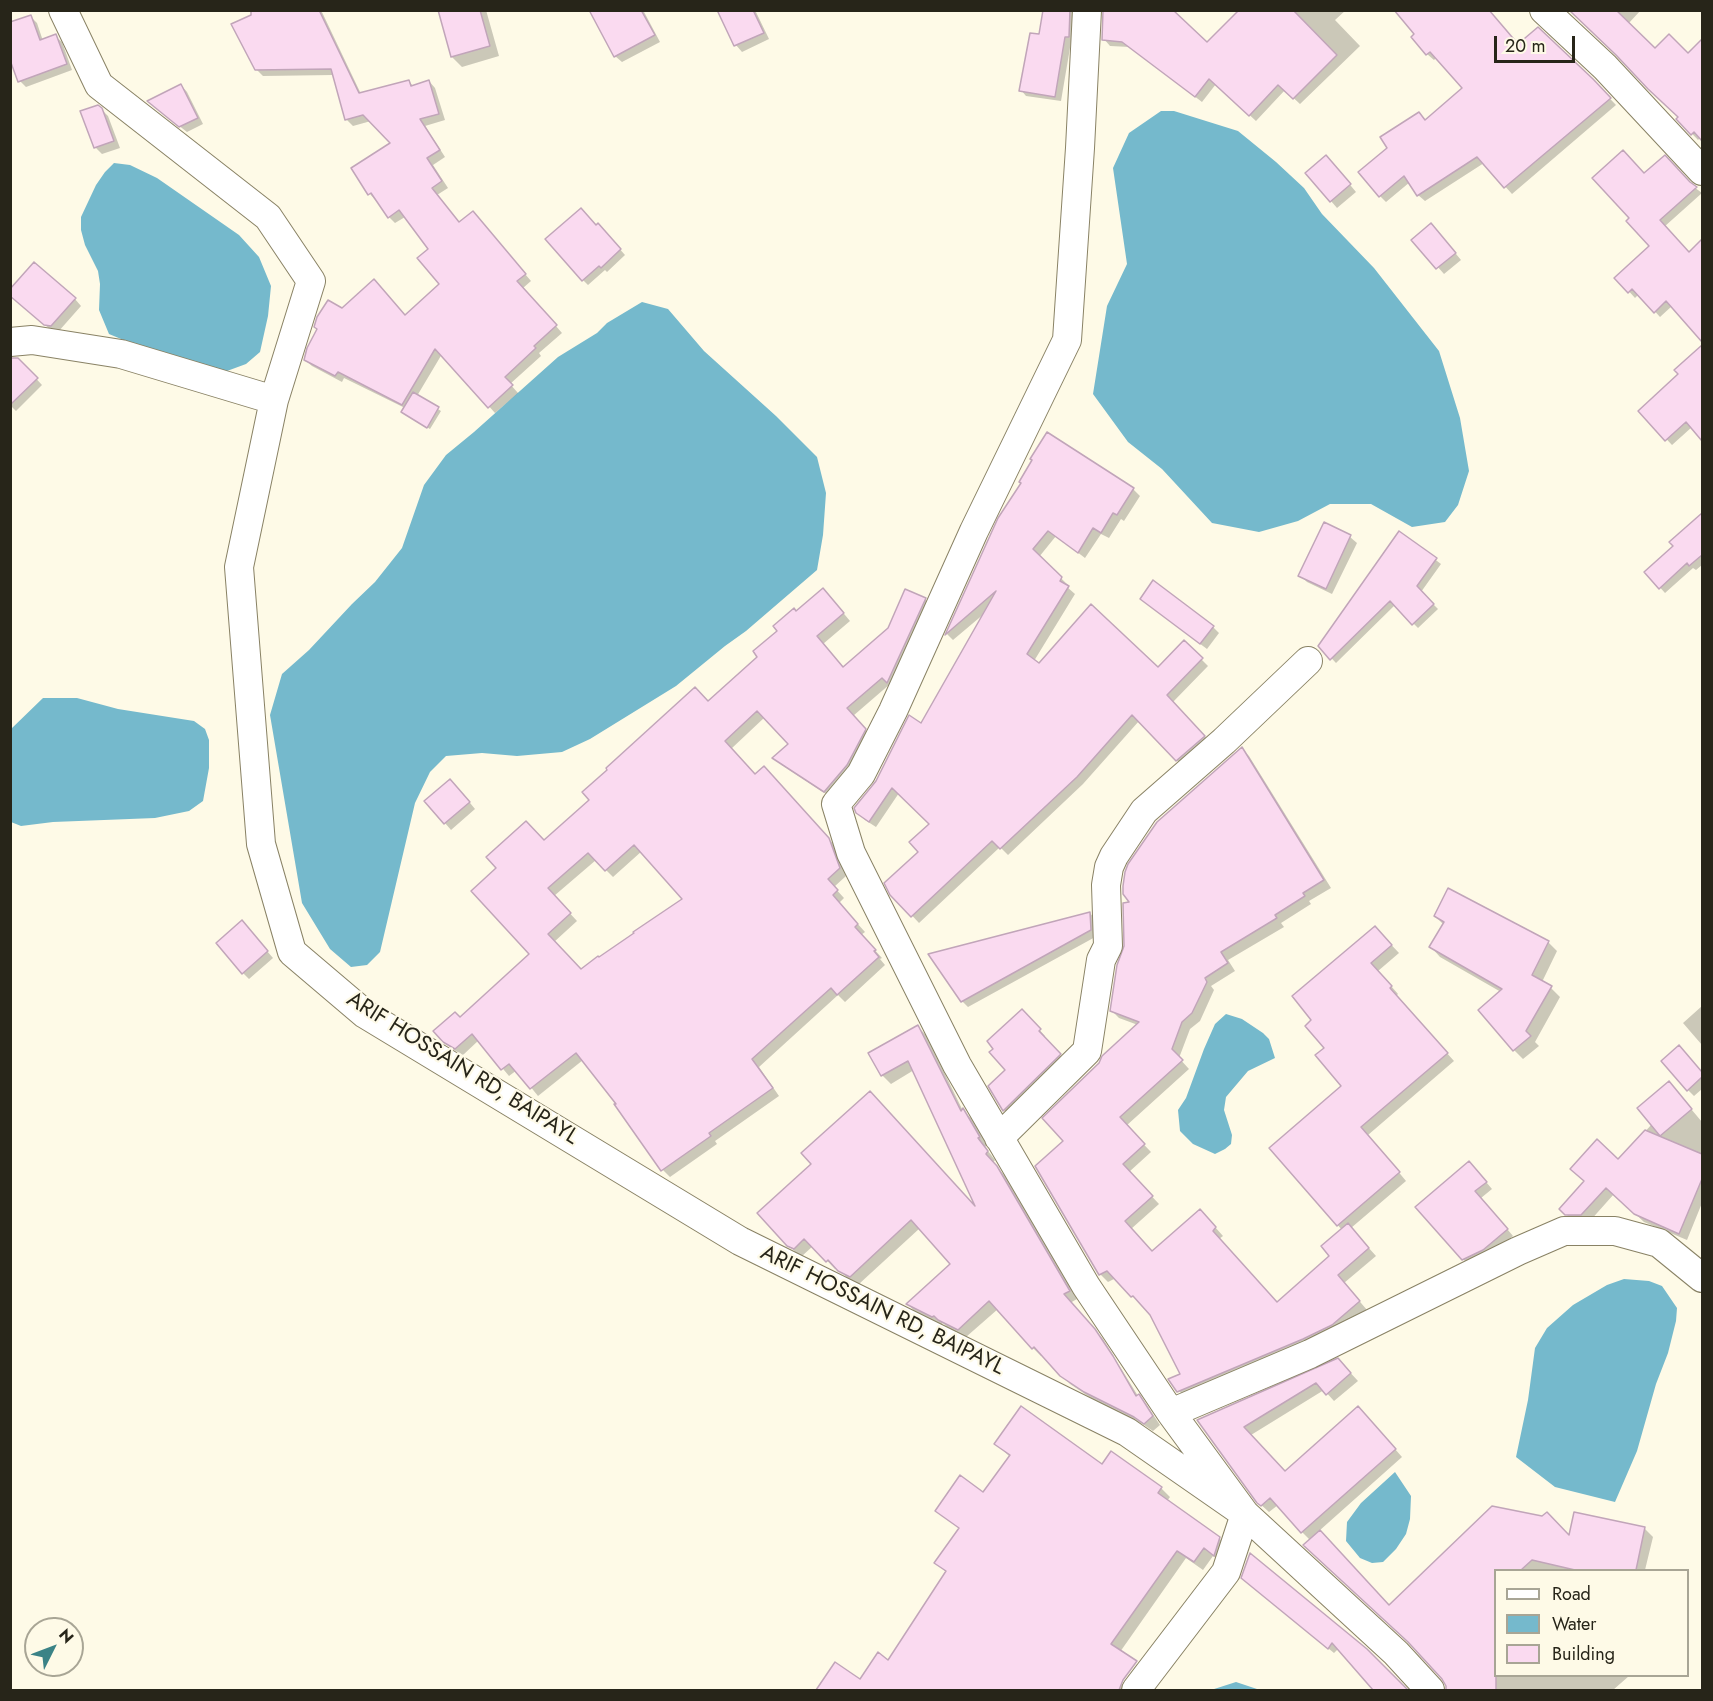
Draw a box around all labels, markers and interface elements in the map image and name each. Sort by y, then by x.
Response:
scale bar [1497,24,1578,62]
text: 20 m [1505,33,1545,59]
street label: ARIF HOSSAIN RD, BAIPAYL [341,987,583,1151]
street label: ARIF HOSSAIN RD, BAIPAYL [756,1240,1008,1382]
legend [1494,1569,1689,1677]
text: Road [1552,1581,1591,1607]
text: Water [1552,1611,1596,1637]
north arrow [24,1617,84,1677]
text: N [53,1624,79,1648]
text: Building [1552,1641,1615,1667]

